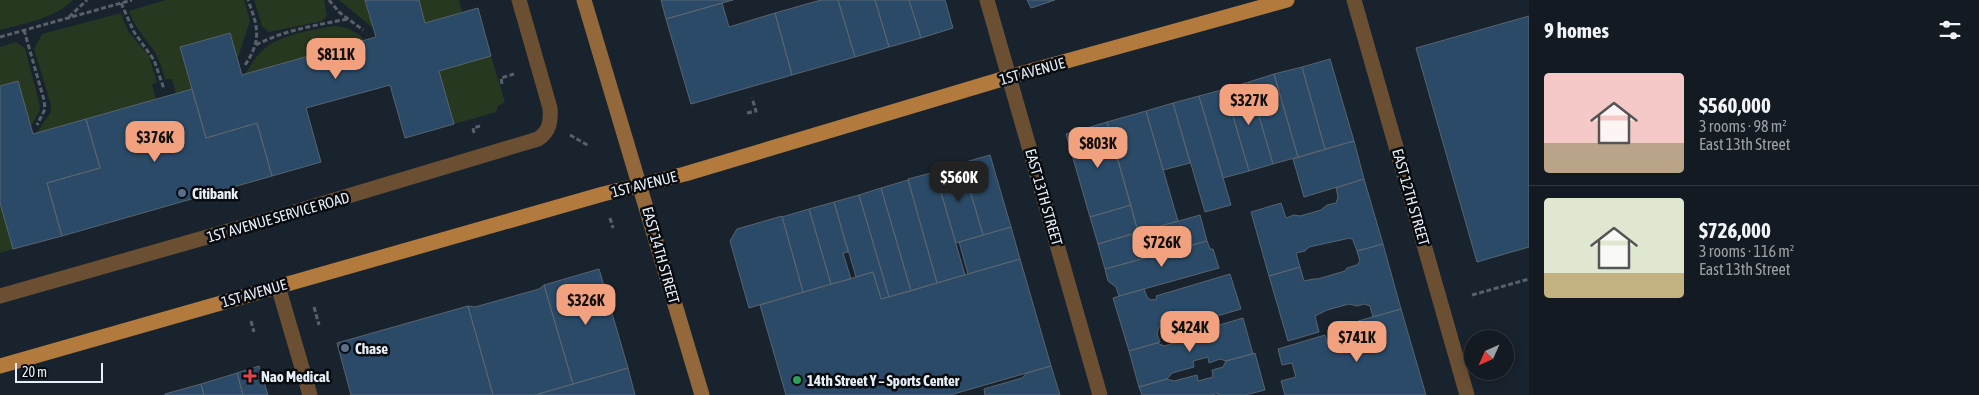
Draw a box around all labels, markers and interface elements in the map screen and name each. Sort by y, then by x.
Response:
icon: filters [1936,16,1964,44]
text: 9 homes [1544,18,1609,42]
pin: $811K [301,38,371,80]
text: $811K [317,45,355,63]
street label: 1ST AVENUE [998,54,1067,88]
pin: $327K [1214,84,1284,126]
text: $327K [1230,91,1268,109]
icon: home [1584,93,1644,153]
text: $560,000 [1699,93,1771,117]
text: 3 rooms · 98 m² [1699,117,1787,135]
pin: $376K [120,120,190,163]
pin: $803K [1063,126,1133,169]
text: $376K [136,128,174,146]
text: $803K [1079,134,1117,152]
text: East 13th Street [1699,135,1790,153]
street label: EAST 13TH STREET [1022,147,1066,248]
street label: EAST 12TH STREET [1389,147,1433,248]
pin: $560K [924,160,994,203]
street label: 1ST AVENUE [609,168,679,200]
text: $560K [940,168,978,186]
place label: Citibank [192,185,238,202]
marker: Citibank [176,187,188,199]
street label: 1ST AVENUE SERVICE ROAD [205,189,351,245]
street label: EAST 14TH STREET [639,205,683,306]
icon: home [1584,218,1644,278]
text: $726,000 [1699,218,1771,242]
pin: $726K [1127,226,1197,268]
text: $726K [1143,233,1181,251]
text: 3 rooms · 116 m² [1699,242,1794,260]
text: East 13th Street [1699,260,1790,278]
street label: 1ST AVENUE [220,275,289,310]
pin: $326K [551,284,621,326]
text: $326K [567,291,605,309]
pin: $424K [1155,310,1225,353]
text: $424K [1171,318,1209,336]
pin: $741K [1322,320,1392,363]
text: $741K [1338,328,1376,346]
north arrow [1464,330,1514,380]
map controls [1464,330,1514,380]
place label: Chase [355,340,388,357]
marker: Chase [339,342,351,354]
scale bar [15,360,102,383]
text: 20 m [22,364,47,380]
place label: Nao Medical [261,368,331,385]
marker: Nao Medical [243,369,257,383]
place label: 14th Street Y – Sports Center [807,372,960,389]
marker: 14th Street Y – Sports Center [791,374,803,386]

